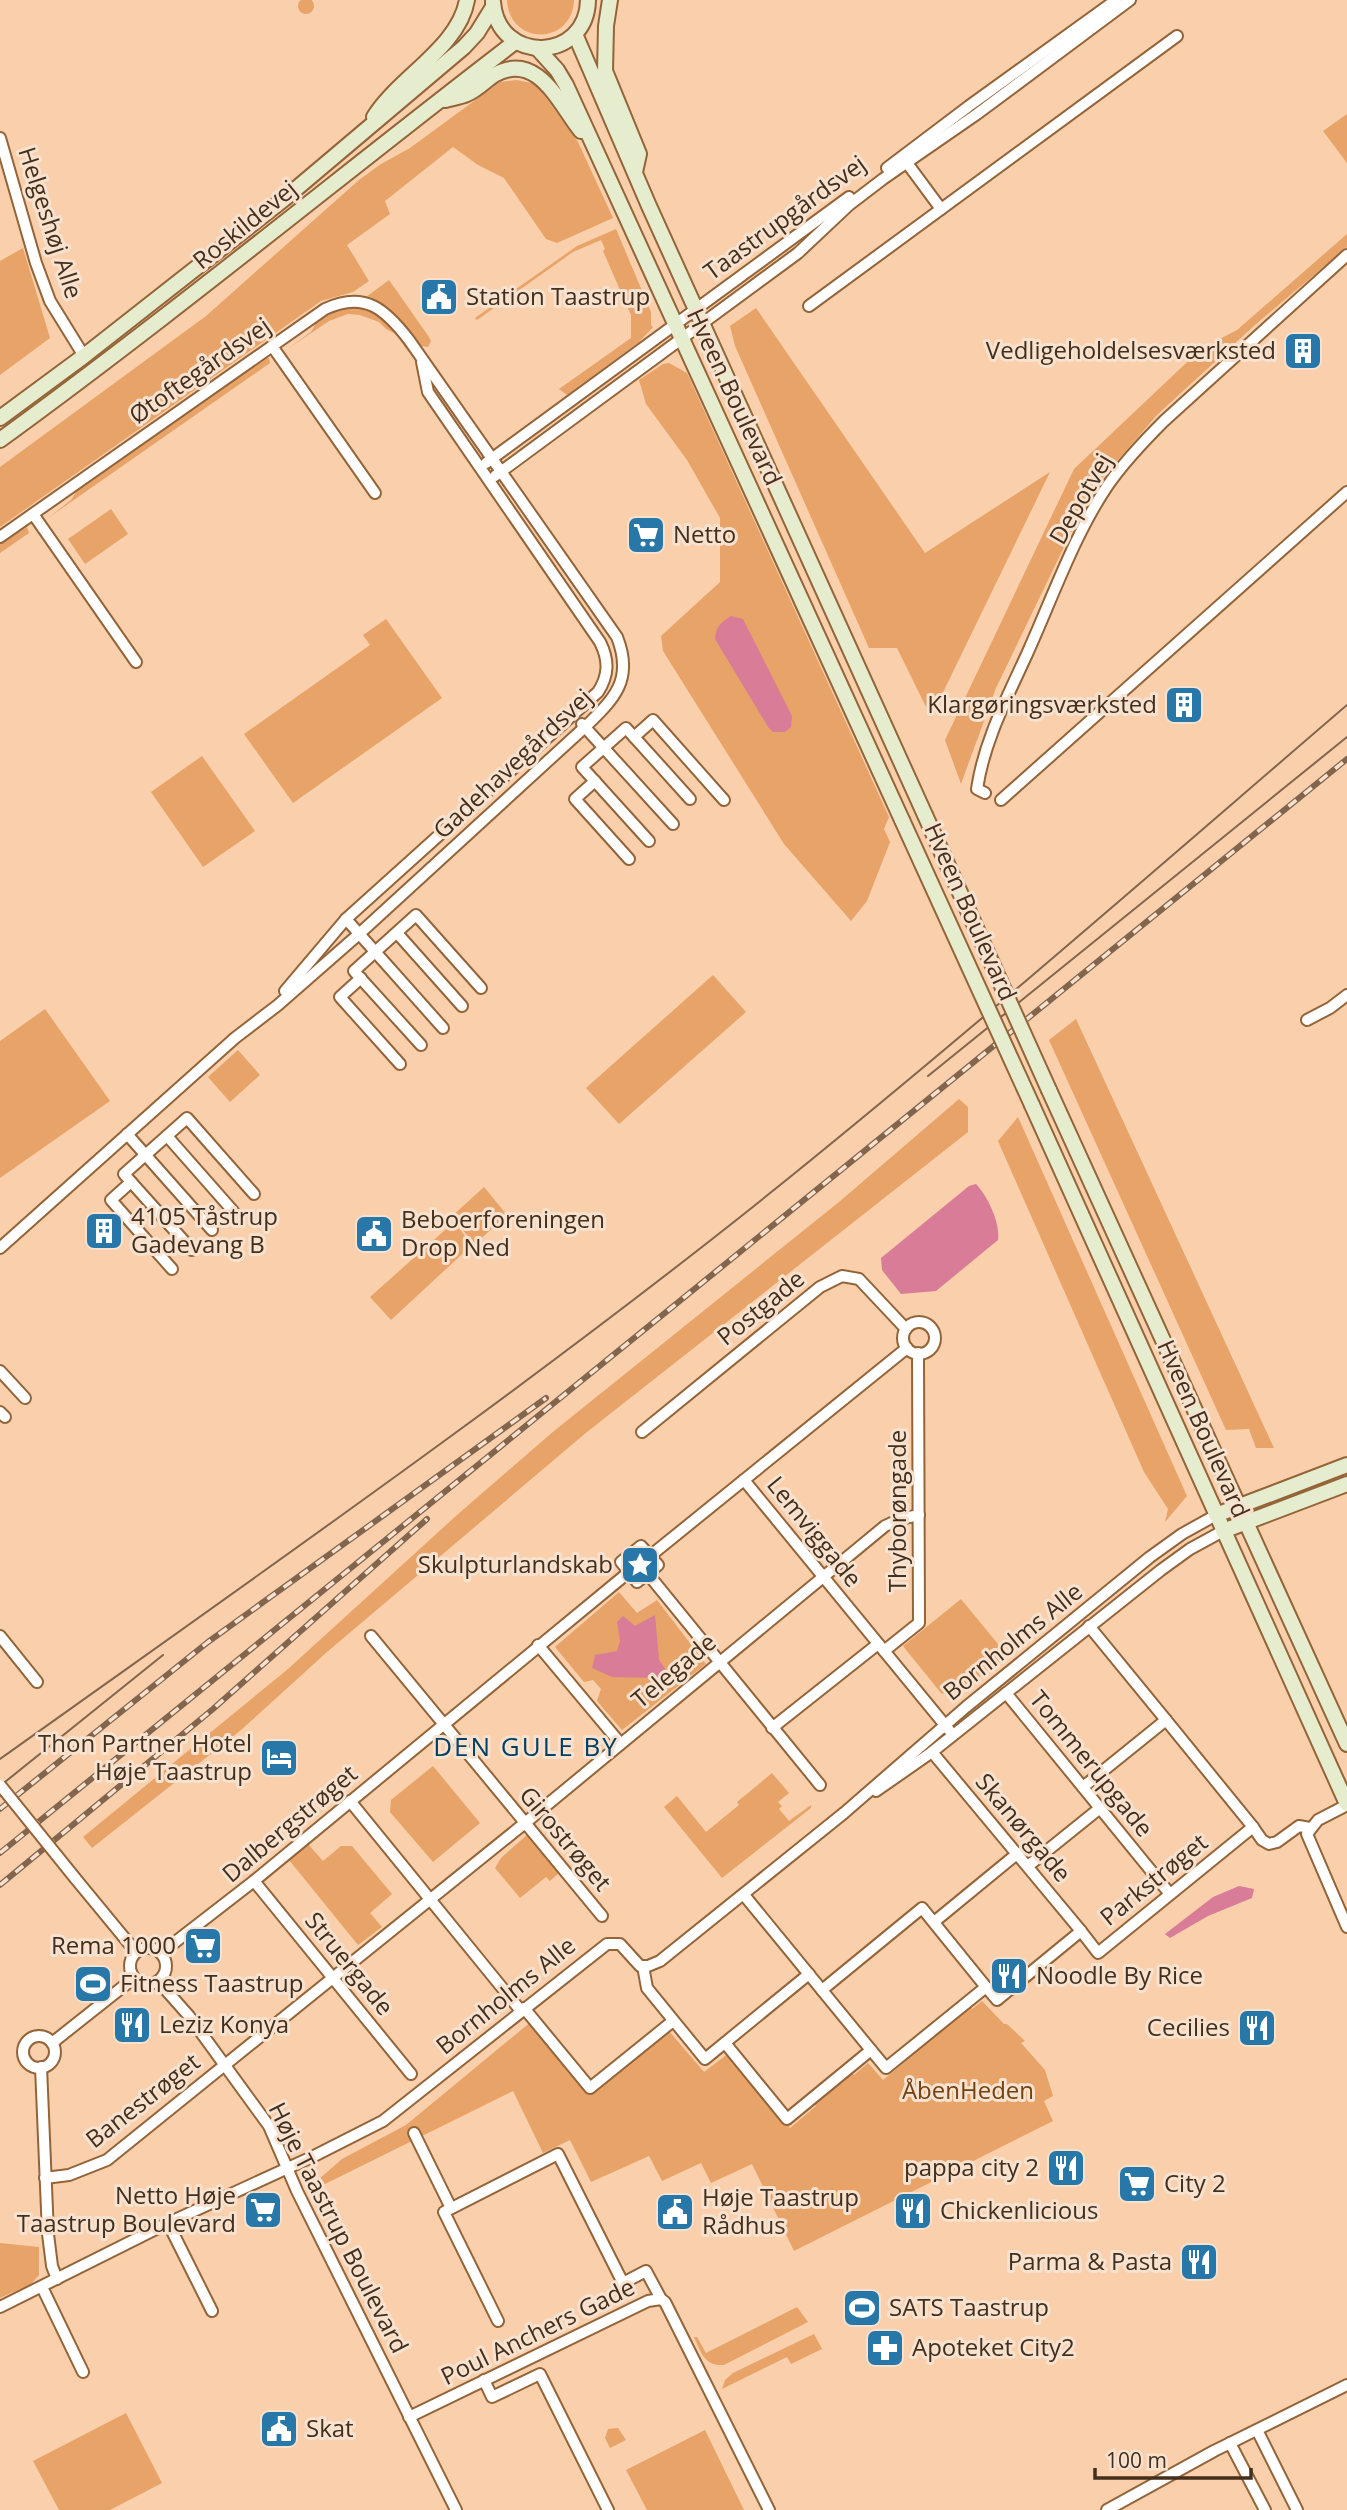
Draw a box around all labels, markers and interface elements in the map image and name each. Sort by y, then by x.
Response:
street label: Helgeshøj Alle [11,143,91,302]
street label: Taastrupgårdsvej [696,147,872,287]
street label: Roskildevej [185,172,303,276]
public building icon: Station Taastrup [418,276,460,318]
place label: Station Taastrup [466,279,650,312]
street label: Hveen Boulevard [680,303,791,490]
street label: Øtoftegårdsvej [122,309,276,431]
building icon: Vedligeholdelsesværksted [1282,330,1324,372]
place label: Vedligeholdelsesværksted [986,333,1276,366]
street label: Depotvej [1040,447,1119,550]
supermarket icon: Netto [625,514,667,556]
place label: Netto [673,517,736,550]
street label: Gadehavegårdsvej [425,680,599,845]
building icon: Klargøringsværksted [1163,684,1205,726]
place label: Klargøringsværksted [927,687,1157,720]
street label: Hveen Boulevard [917,817,1025,1006]
place label: 4105 Tåstrup Gadevang B [131,1199,278,1260]
place label: Beboerforeningen Drop Ned [401,1202,605,1263]
building icon: 4105 Tåstrup Gadevang B [83,1210,125,1252]
public building icon: Beboerforeningen Drop Ned [353,1213,395,1255]
street label: Postgade [709,1261,811,1352]
street label: Hveen Boulevard [1150,1334,1258,1523]
street label: Thyborøngade [880,1430,913,1592]
street label: Lemviggade [760,1469,870,1593]
place icon: Skulpturlandskab [619,1544,661,1586]
place label: Skulpturlandskab [418,1547,613,1580]
street label: Bornholms Alle [935,1574,1089,1707]
street label: Telegade [624,1625,722,1715]
street label: Tommerupgade [1023,1683,1161,1843]
place label: Thon Partner Hotel Høje Taastrup [38,1726,252,1787]
district label: DEN GULE BY [433,1728,619,1764]
hotel icon: Thon Partner Hotel Høje Taastrup [258,1737,300,1779]
street label: Dalbergstrøget [214,1757,364,1889]
street label: Skanørgade [969,1766,1079,1888]
street label: Girostrøget [513,1779,620,1897]
street label: Parkstrøget [1092,1825,1214,1932]
street label: Struergade [298,1904,402,2022]
supermarket icon: Rema 1000 [182,1925,224,1967]
place label: Rema 1000 [51,1928,176,1961]
street label: Bornholms Alle [428,1928,582,2061]
restaurant icon: Noodle By Rice [988,1955,1030,1997]
place label: Noodle By Rice [1036,1958,1203,1991]
sports icon: Fitness Taastrup [72,1963,114,2005]
place label: Fitness Taastrup [120,1966,303,1999]
restaurant icon: Leziz Konya [111,2004,153,2046]
place label: Leziz Konya [159,2007,289,2040]
restaurant icon: Cecilies [1236,2007,1278,2049]
place label: Cecilies [1147,2010,1230,2043]
street label: Banestrøget [78,2045,206,2155]
park label: ÅbenHeden [902,2073,1034,2106]
street label: Høje Taastrup Boulevard [262,2096,417,2358]
restaurant icon: pappa city 2 [1045,2147,1087,2189]
place label: pappa city 2 [904,2150,1039,2183]
supermarket icon: City 2 [1116,2163,1158,2205]
place label: City 2 [1164,2166,1226,2199]
place label: Netto Høje Taastrup Boulevard [17,2178,236,2239]
place label: Høje Taastrup Rådhus [702,2180,859,2241]
supermarket icon: Netto Høje Taastrup Boulevard [242,2189,284,2231]
restaurant icon: Chickenlicious [892,2190,934,2232]
public building icon: Høje Taastrup Rådhus [654,2191,696,2233]
place label: Chickenlicious [940,2193,1098,2226]
restaurant icon: Parma & Pasta [1178,2241,1220,2283]
place label: Parma & Pasta [1008,2244,1172,2277]
street label: Poul Anchers Gade [435,2269,640,2392]
sports icon: SATS Taastrup [841,2287,883,2329]
place label: SATS Taastrup [889,2290,1049,2323]
pharmacy icon: Apoteket City2 [864,2327,906,2369]
place label: Apoteket City2 [912,2330,1075,2363]
public building icon: Skat [258,2408,300,2450]
place label: Skat [306,2411,354,2444]
scale bar [1095,2436,1251,2480]
text: 100 m [1106,2446,1167,2474]

